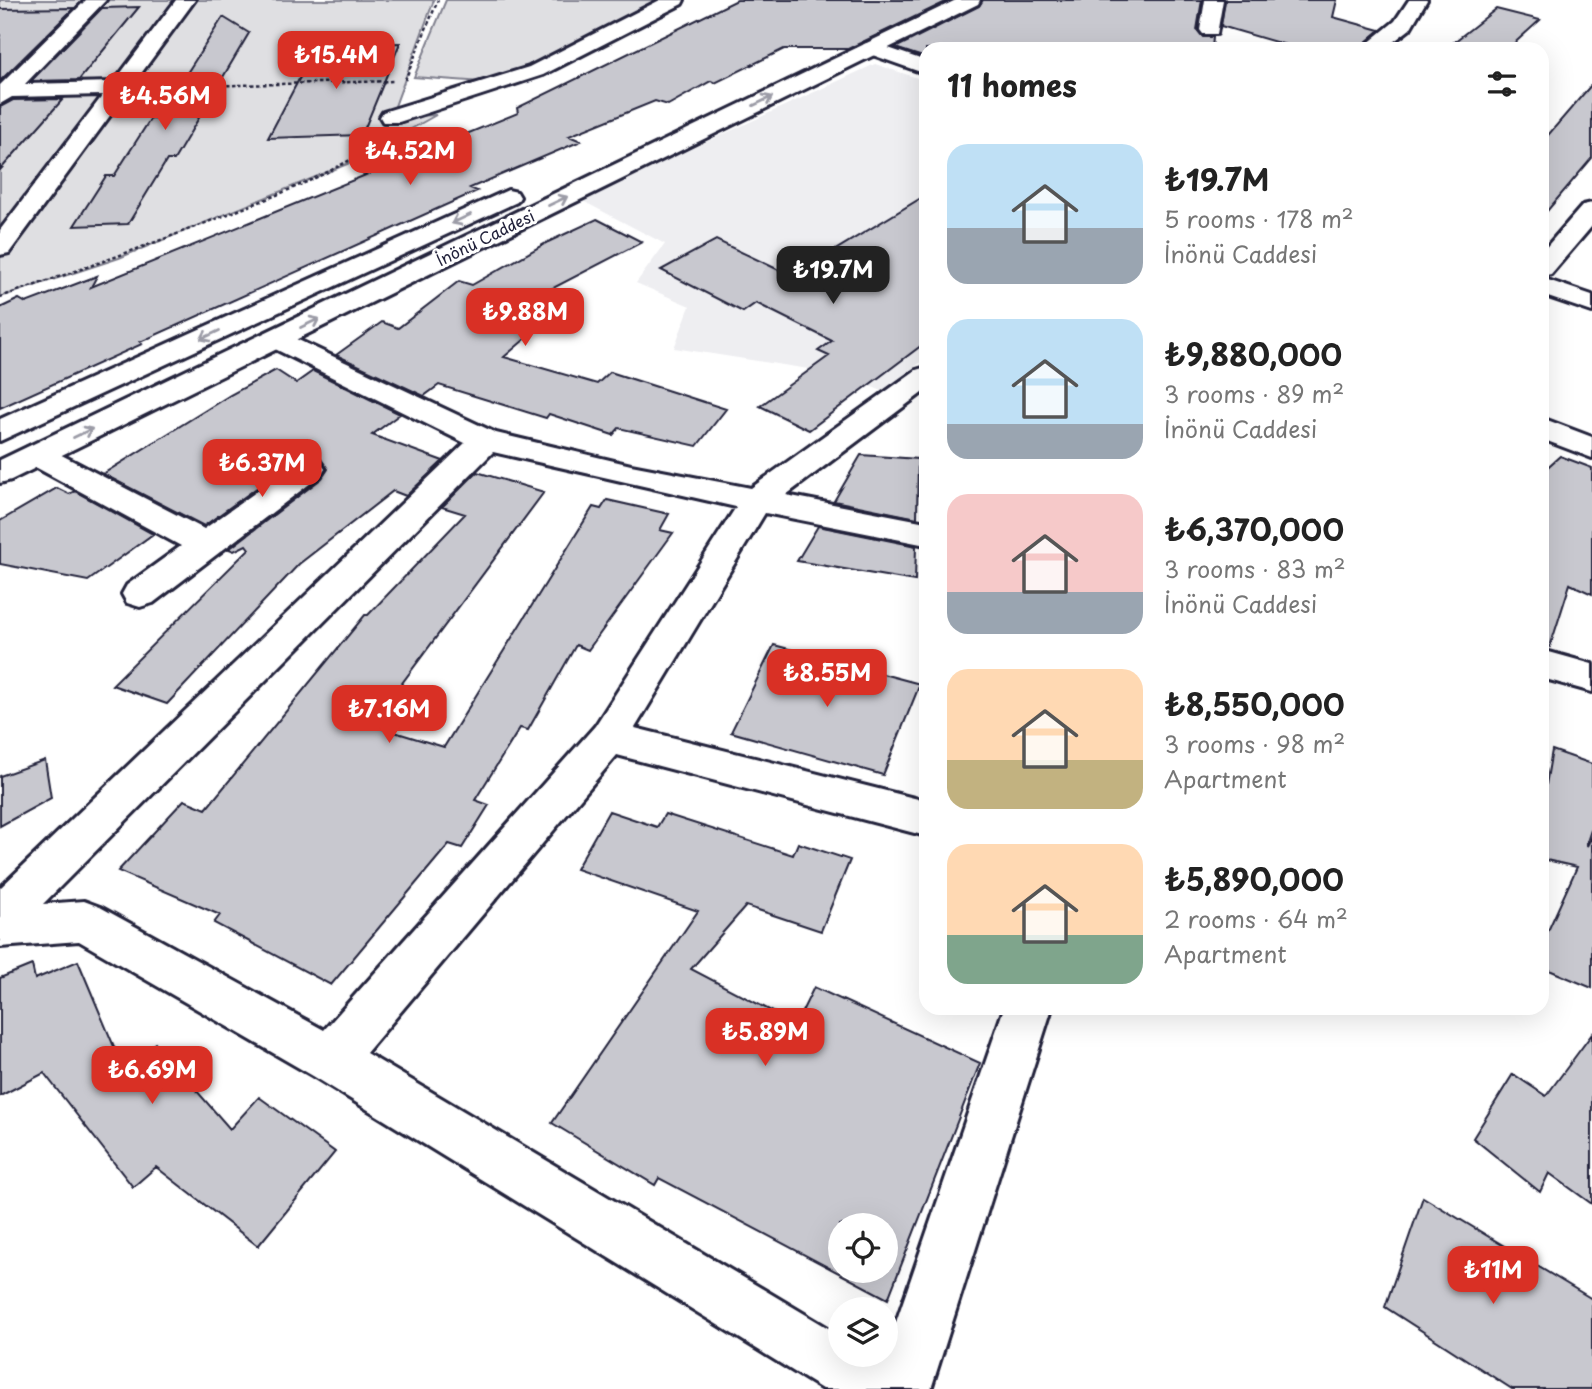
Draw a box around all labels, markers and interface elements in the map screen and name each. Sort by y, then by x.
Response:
pin: ₺15.4M [279,32,393,91]
text: ₺15.4M [294,36,378,71]
text: 11 homes [947,62,1077,107]
icon: filters [1483,65,1521,103]
pin: ₺4.56M [108,72,222,132]
text: ₺4.56M [119,77,211,112]
one-way arrow [752,94,773,107]
pin: ₺4.52M [353,128,467,187]
text: ₺4.52M [365,132,455,167]
text: ₺19.7M [1164,156,1269,201]
icon: home [1003,172,1087,256]
one-way arrow [548,194,569,207]
text: 5 rooms · 178 m² [1164,201,1354,236]
street label: İnönü Caddesi [432,203,538,271]
one-way arrow [451,213,472,226]
text: İnönü Caddesi [1164,236,1317,271]
pin: ₺19.7M [776,246,890,306]
text: ₺19.7M [793,251,873,286]
pin: ₺9.88M [468,288,582,348]
text: ₺9.88M [482,293,568,328]
one-way arrow [299,315,320,329]
one-way arrow [200,329,221,342]
text: ₺9,880,000 [1164,331,1342,376]
icon: home [1003,347,1087,431]
text: 3 rooms · 89 m² [1164,376,1344,411]
text: İnönü Caddesi [1164,411,1317,446]
one-way arrow [72,425,93,439]
pin: ₺6.37M [205,440,319,499]
text: ₺6.37M [219,444,305,479]
text: ₺6,370,000 [1164,506,1344,551]
icon: home [1003,522,1087,606]
text: 3 rooms · 83 m² [1164,551,1346,586]
text: İnönü Caddesi [1164,586,1317,621]
pin: ₺8.55M [770,650,884,709]
text: ₺8.55M [783,654,871,689]
text: ₺8,550,000 [1164,681,1345,726]
pin: ₺7.16M [332,686,446,745]
text: ₺7.16M [348,690,430,725]
icon: home [1003,697,1087,781]
text: 3 rooms · 98 m² [1164,726,1345,761]
text: Apartment [1164,761,1287,796]
text: ₺5,890,000 [1164,856,1344,901]
icon: home [1003,872,1087,956]
text: 2 rooms · 64 m² [1164,901,1348,936]
text: Apartment [1164,936,1287,971]
pin: ₺5.89M [708,1009,822,1068]
text: ₺5.89M [721,1013,809,1048]
pin: ₺6.69M [95,1046,209,1106]
text: ₺6.69M [108,1051,196,1086]
map controls [828,1213,898,1367]
button: locate [828,1213,898,1283]
pin: ₺11M [1452,1246,1534,1306]
text: ₺11M [1463,1251,1523,1286]
button: layers [828,1297,898,1367]

